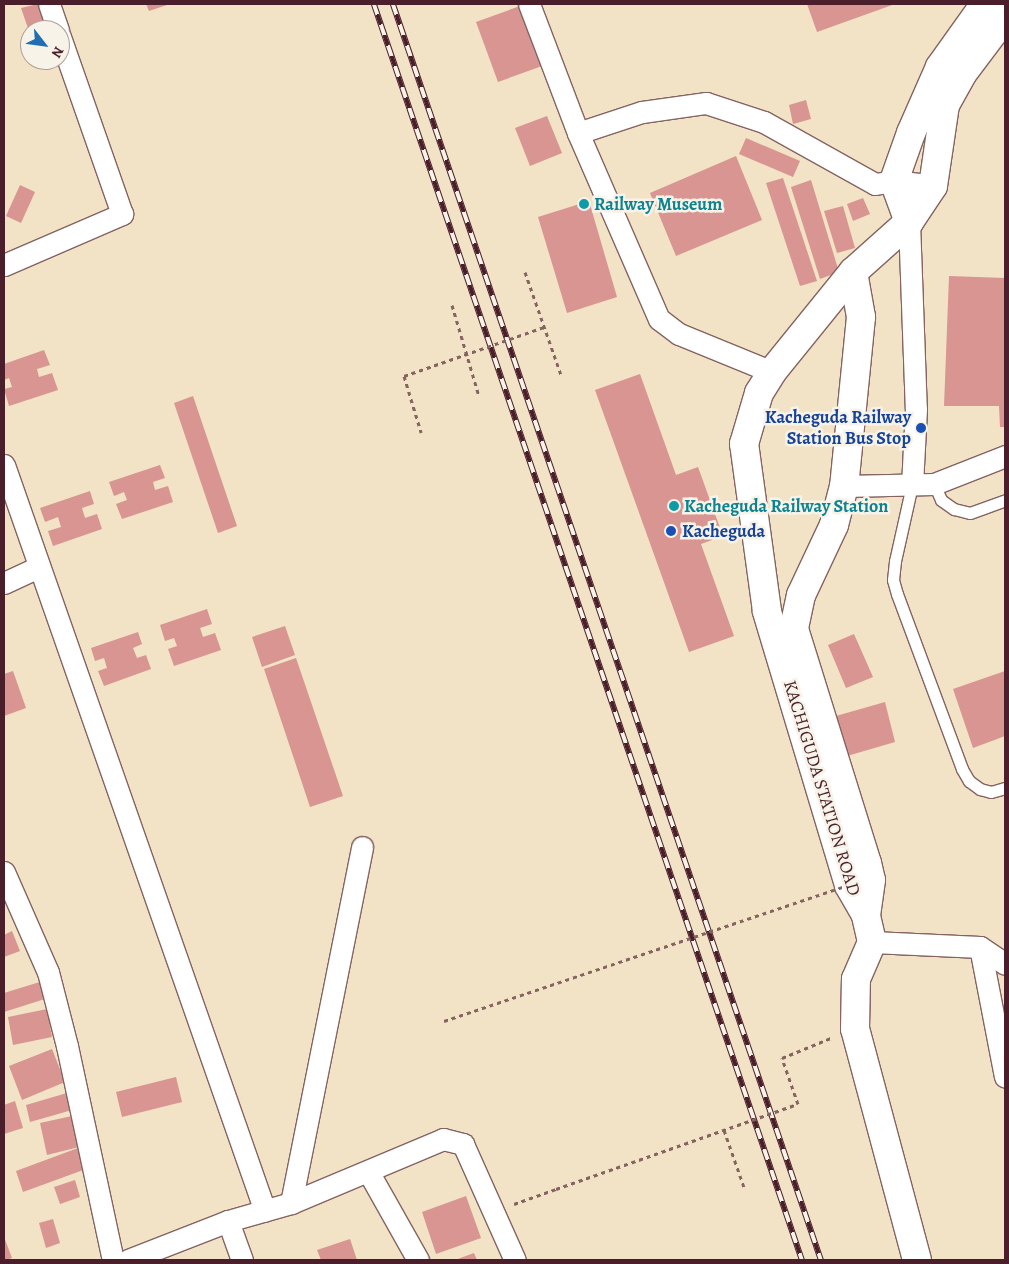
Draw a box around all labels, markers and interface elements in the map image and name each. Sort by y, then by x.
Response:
north arrow [20,20,70,70]
text: N [47,43,68,61]
place label: Railway Museum [594,193,722,215]
marker: Railway Museum [578,198,590,210]
place label: Kacheguda Railway Station Bus Stop [765,407,911,449]
marker: Kacheguda Railway Station Bus Stop [915,422,927,434]
place label: Kacheguda Railway Station [684,495,888,517]
marker: Kacheguda Railway Station [668,500,680,512]
place label: Kacheguda [682,520,765,542]
marker: Kacheguda [664,524,678,538]
street label: KACHIGUDA STATION ROAD [779,678,865,898]

